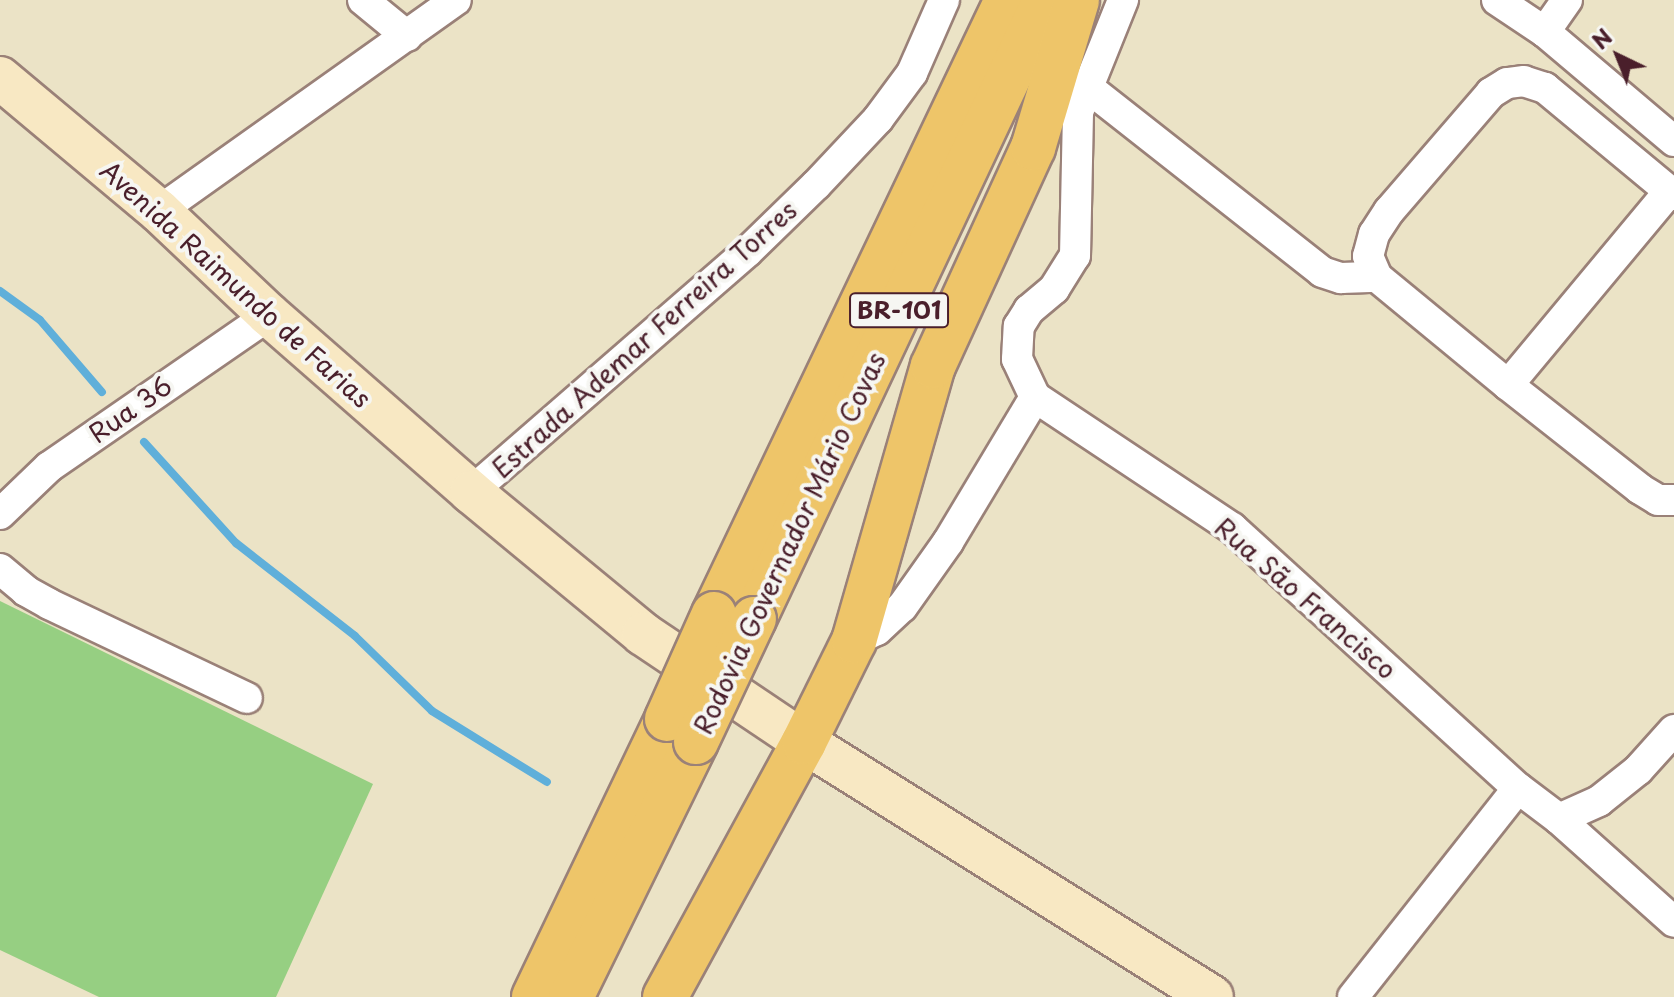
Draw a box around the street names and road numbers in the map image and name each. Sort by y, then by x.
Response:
street label: Avenida Raimundo de Farias [93,153,379,415]
street label: Estrada Ademar Ferreira Torres [484,193,804,485]
road number: BR-101 [849,290,949,330]
street label: Rodovia Governador Mário Covas [686,347,892,739]
street label: Rua 36 [83,369,177,449]
street label: Rua São Francisco [1208,510,1404,686]

